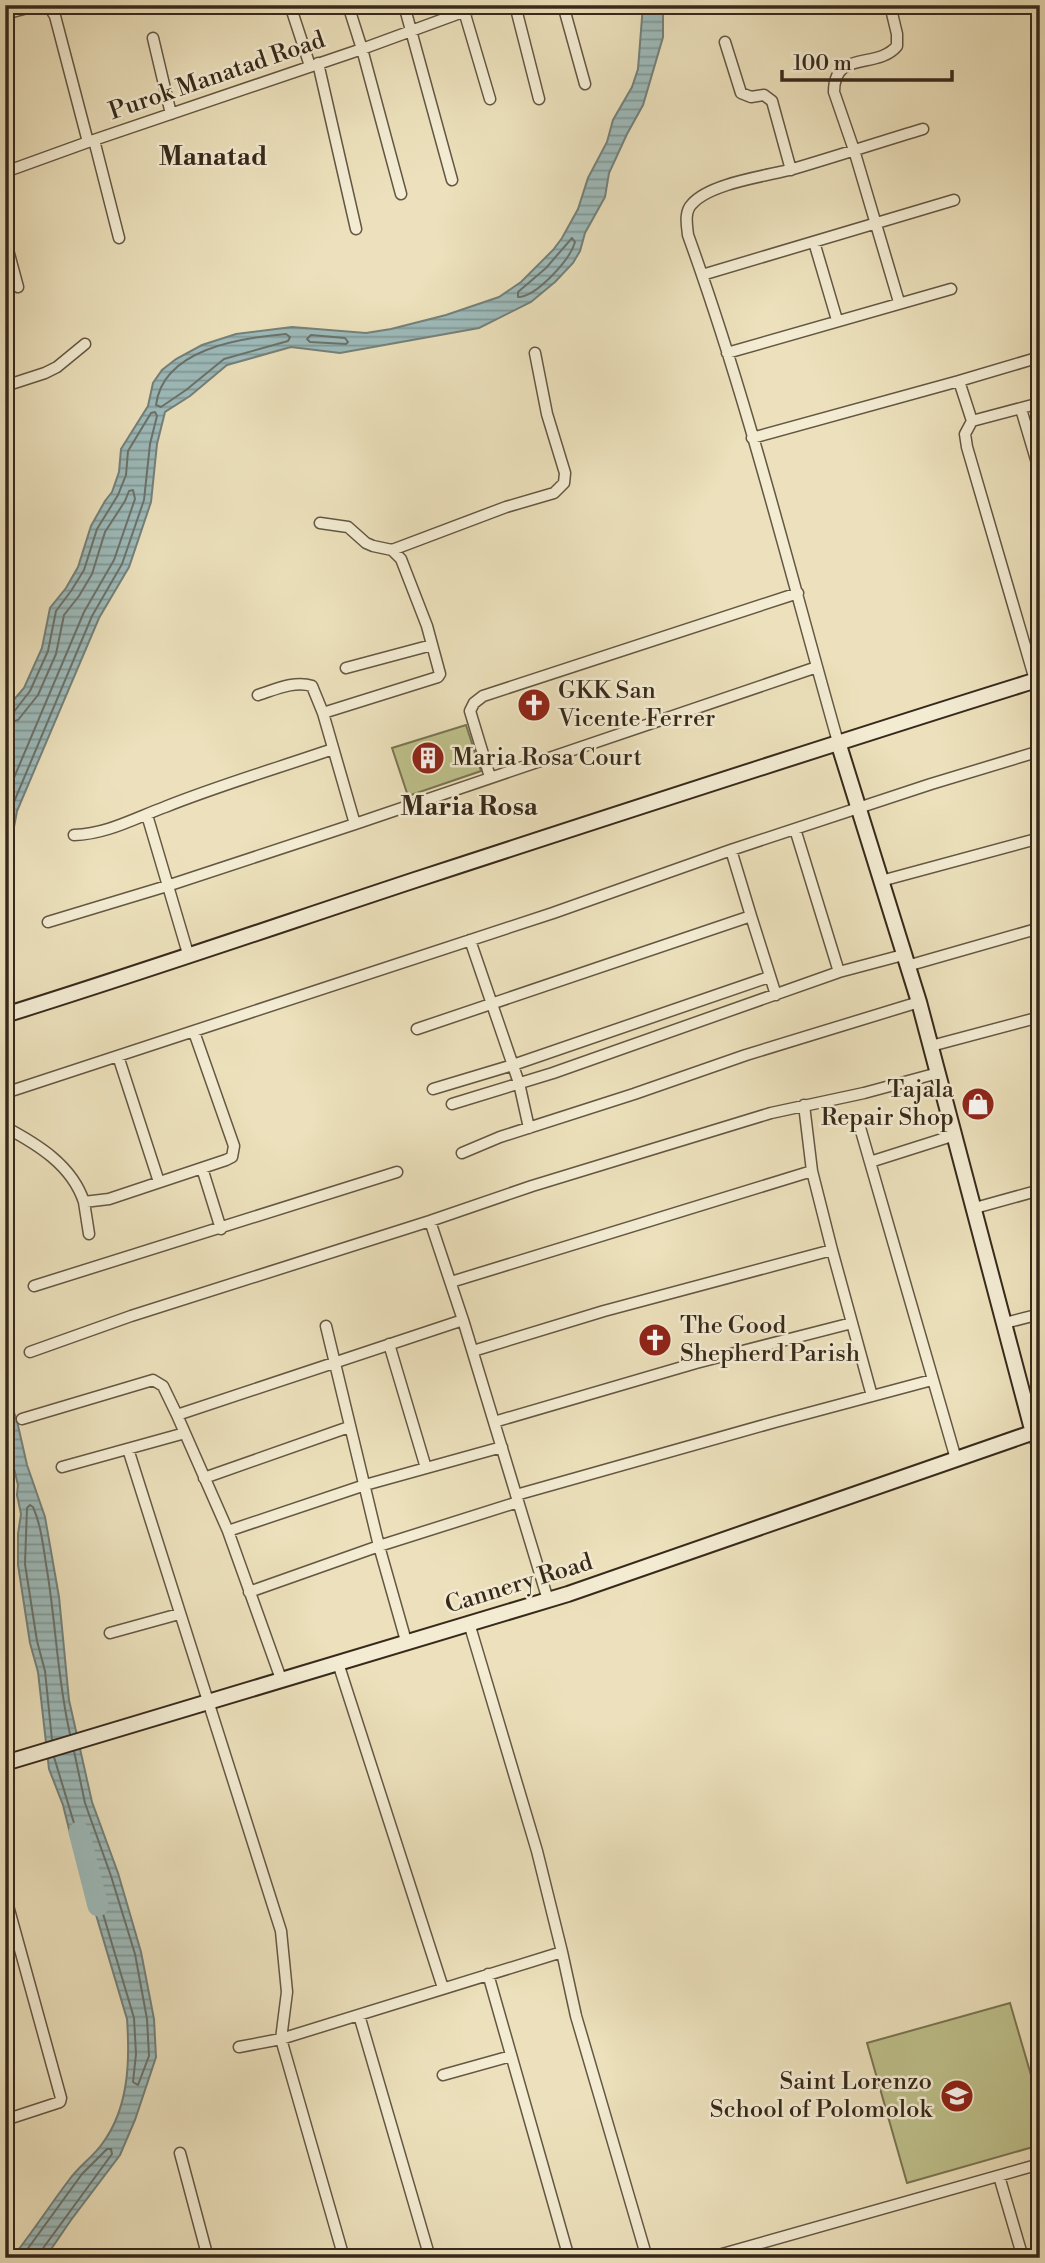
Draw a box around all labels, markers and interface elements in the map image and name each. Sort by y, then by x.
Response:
street label: Purok Manatad Road [105,25,329,127]
scale bar [782,38,952,82]
text: 100 m [793,51,852,77]
district label: Manatad [159,141,267,173]
place label: GKK San Vicente Ferrer [557,676,715,734]
church icon: GKK San Vicente Ferrer [515,686,553,724]
building icon: Maria Rosa Court [409,739,447,777]
place label: Maria Rosa Court [452,743,642,773]
district label: Maria Rosa [400,791,539,823]
place label: Tajala Repair Shop [821,1075,955,1133]
shop icon: Tajala Repair Shop [959,1085,997,1123]
place label: The Good Shepherd Parish [680,1311,860,1369]
church icon: The Good Shepherd Parish [636,1321,674,1359]
street label: Cannery Road [442,1547,597,1621]
place label: Saint Lorenzo School of Polomolok [710,2067,933,2125]
school or university icon: Saint Lorenzo School of Polomolok [938,2077,976,2115]

